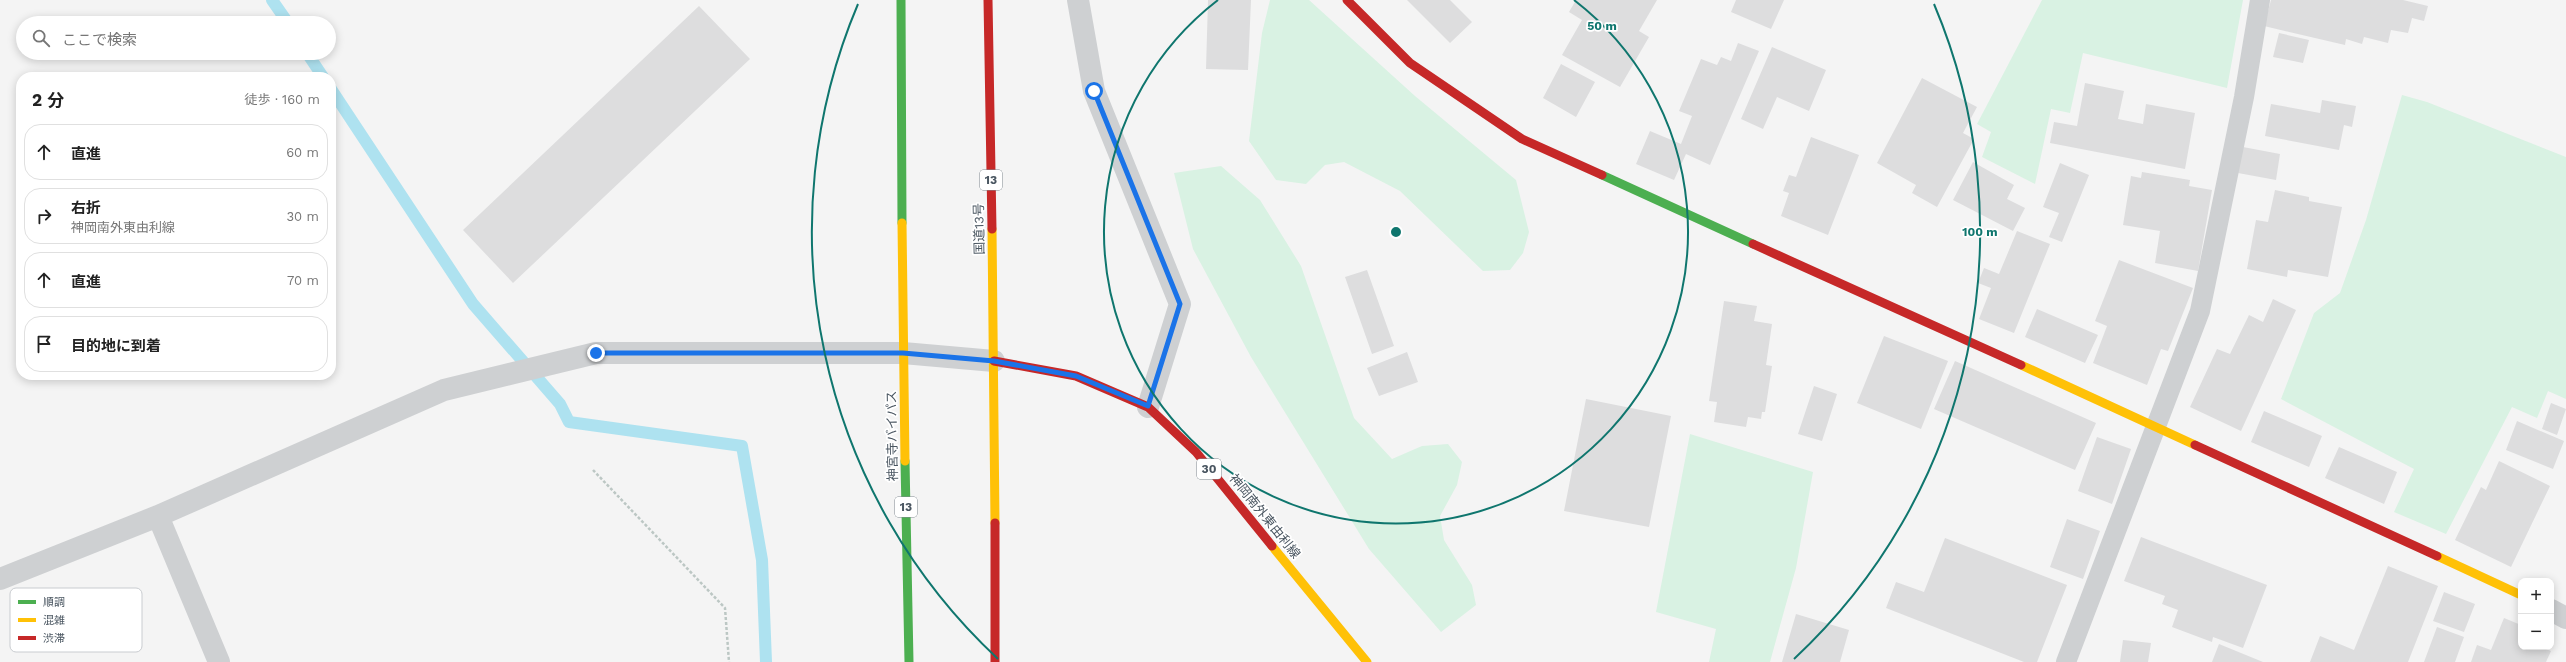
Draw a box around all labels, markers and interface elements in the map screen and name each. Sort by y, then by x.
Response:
search box [16,16,336,60]
text: 50 m [1587,19,1617,33]
icon: search [30,27,52,49]
text: ここで検索 [62,31,137,49]
route start [1085,82,1103,100]
text: 2 分 [32,90,64,110]
text: 徒歩 · 160 m [245,92,320,107]
icon: ahead [33,141,55,163]
text: 直進 [71,145,101,163]
text: 60 m [286,145,319,160]
road number: 13 [980,170,1002,190]
text: 右折 [71,199,101,217]
street label: 国道13号 [971,203,987,255]
icon: right [33,205,55,227]
text: 30 m [287,209,319,224]
text: 神岡南外東由利線 [71,220,175,235]
centre of rings [1389,225,1403,239]
text: 100 m [1962,225,1998,239]
icon: ahead [33,269,55,291]
text: 直進 [71,273,101,291]
text: 70 m [287,273,319,288]
icon: arrive [33,333,55,355]
text: 目的地に到着 [71,337,161,355]
route end [587,344,605,362]
street label: 神宮寺バイパス [884,391,900,481]
road number: 30 [1197,459,1221,479]
street label: 神岡南外東由利線 [1226,471,1304,561]
road number: 13 [895,497,917,517]
map controls [2518,578,2554,650]
button: + [2518,578,2554,614]
legend [10,588,142,652]
text: 順調 [43,596,65,609]
text: 混雑 [43,614,65,627]
button: − [2518,614,2554,650]
text: 渋滞 [43,632,65,645]

